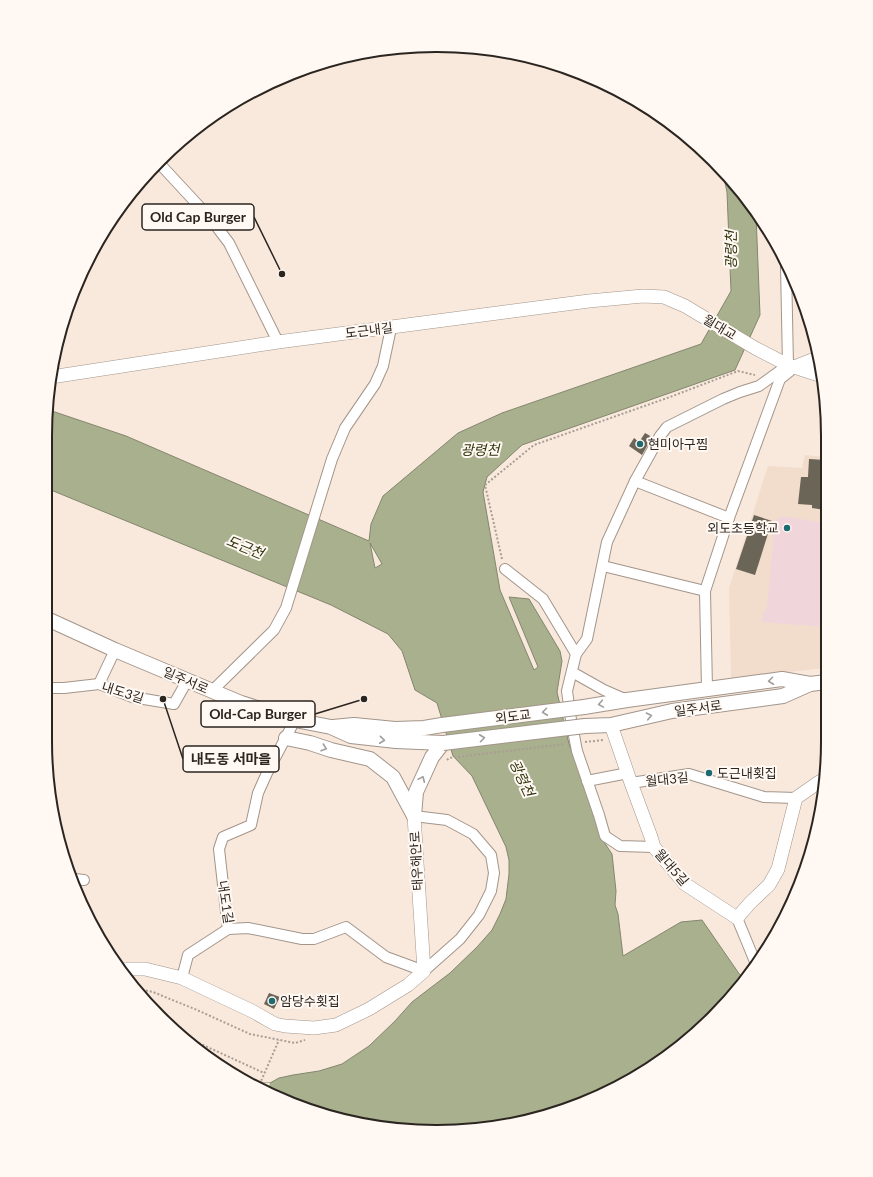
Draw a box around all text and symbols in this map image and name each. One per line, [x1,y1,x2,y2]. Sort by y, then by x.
callout: Old Cap Burger [142,204,254,230]
text: Old Cap Burger [150,208,247,225]
water label: 광령천 [722,230,739,269]
street label: 월대교 [700,311,740,343]
street label: 도근내길 [344,319,394,341]
place label: 현미아구찜 [648,436,708,452]
marker: 현미아구찜 [635,439,645,449]
water label: 광령천 [461,441,500,458]
place label: 외도초등학교 [707,520,779,536]
marker: 외도초등학교 [782,523,792,533]
water label: 도근천 [224,531,267,562]
street label: 일주서로 [161,663,211,697]
one-way arrow [768,676,775,685]
street label: 내도3길 [100,678,146,706]
street label: 일주서로 [673,697,723,719]
one-way arrow [598,699,604,708]
callout: Old-Cap Burger [201,701,315,727]
text: Old-Cap Burger [209,705,308,722]
street label: 외도교 [494,706,532,726]
one-way arrow [542,707,548,716]
one-way arrow [646,713,653,721]
one-way arrow [479,734,485,743]
one-way arrow [379,735,385,744]
one-way arrow [320,743,327,752]
callout: 내도동 서마을 [183,746,279,772]
text: 내도동 서마을 [191,750,271,767]
water label: 광령천 [507,757,539,800]
place label: 도근내횟집 [717,765,777,781]
marker: 도근내횟집 [704,768,714,778]
street label: 월대3길 [645,769,689,789]
one-way arrow [417,775,425,783]
street label: 태우해안로 [406,831,426,891]
street label: 월대5길 [652,845,692,889]
street label: 내도1길 [215,879,237,925]
place label: 암당수횟집 [280,993,340,1009]
marker: 암당수횟집 [267,996,277,1006]

